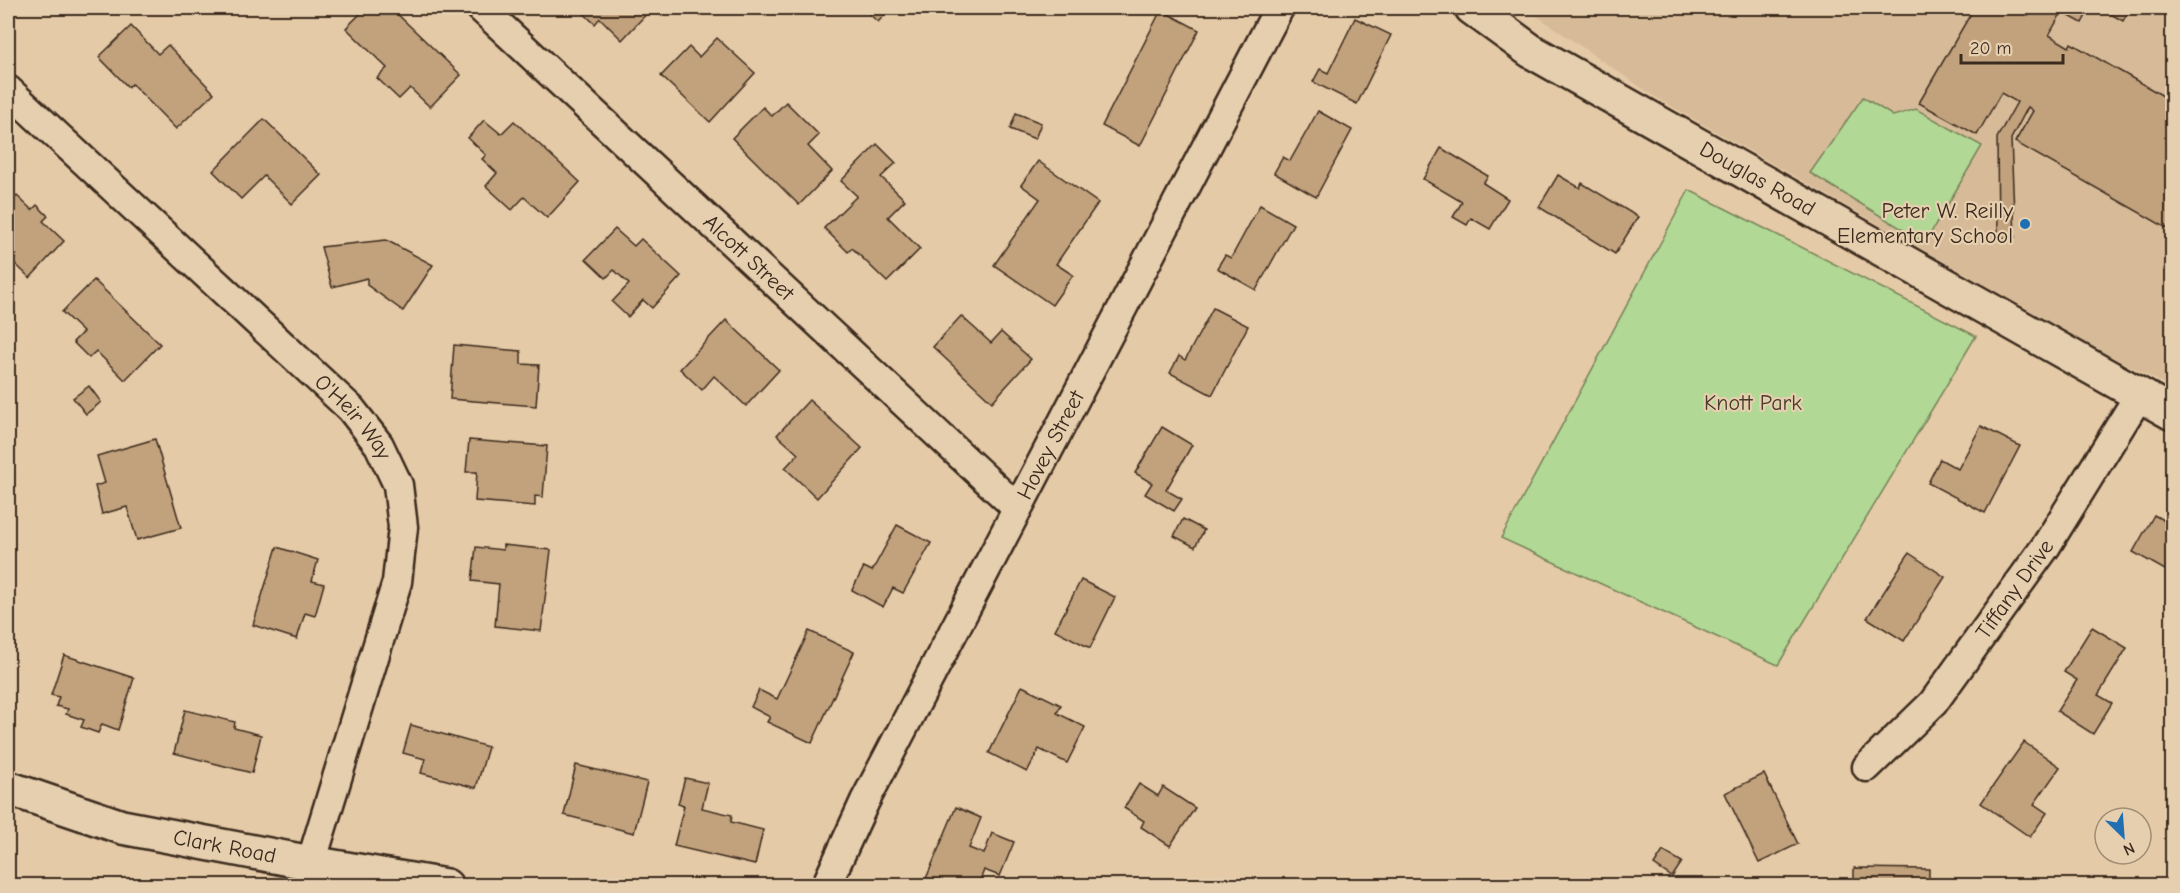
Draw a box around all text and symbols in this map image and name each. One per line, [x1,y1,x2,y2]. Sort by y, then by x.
scale bar [1961,27,2063,65]
text: 20 m [1970,38,2011,59]
street label: Douglas Road [1695,136,1820,222]
place label: Peter W. Reilly Elementary School [1837,198,2013,249]
street label: Alcott Street [698,209,800,307]
marker: Peter W. Reilly Elementary School [2018,217,2032,231]
street label: O'Heir Way [309,369,397,464]
street label: Hovey Street [1012,386,1090,504]
park label: Knott Park [1704,390,1802,416]
street label: Tiffany Drive [1970,534,2059,644]
north arrow [2093,806,2153,866]
street label: Clark Road [171,824,278,869]
text: N [2120,838,2137,859]

